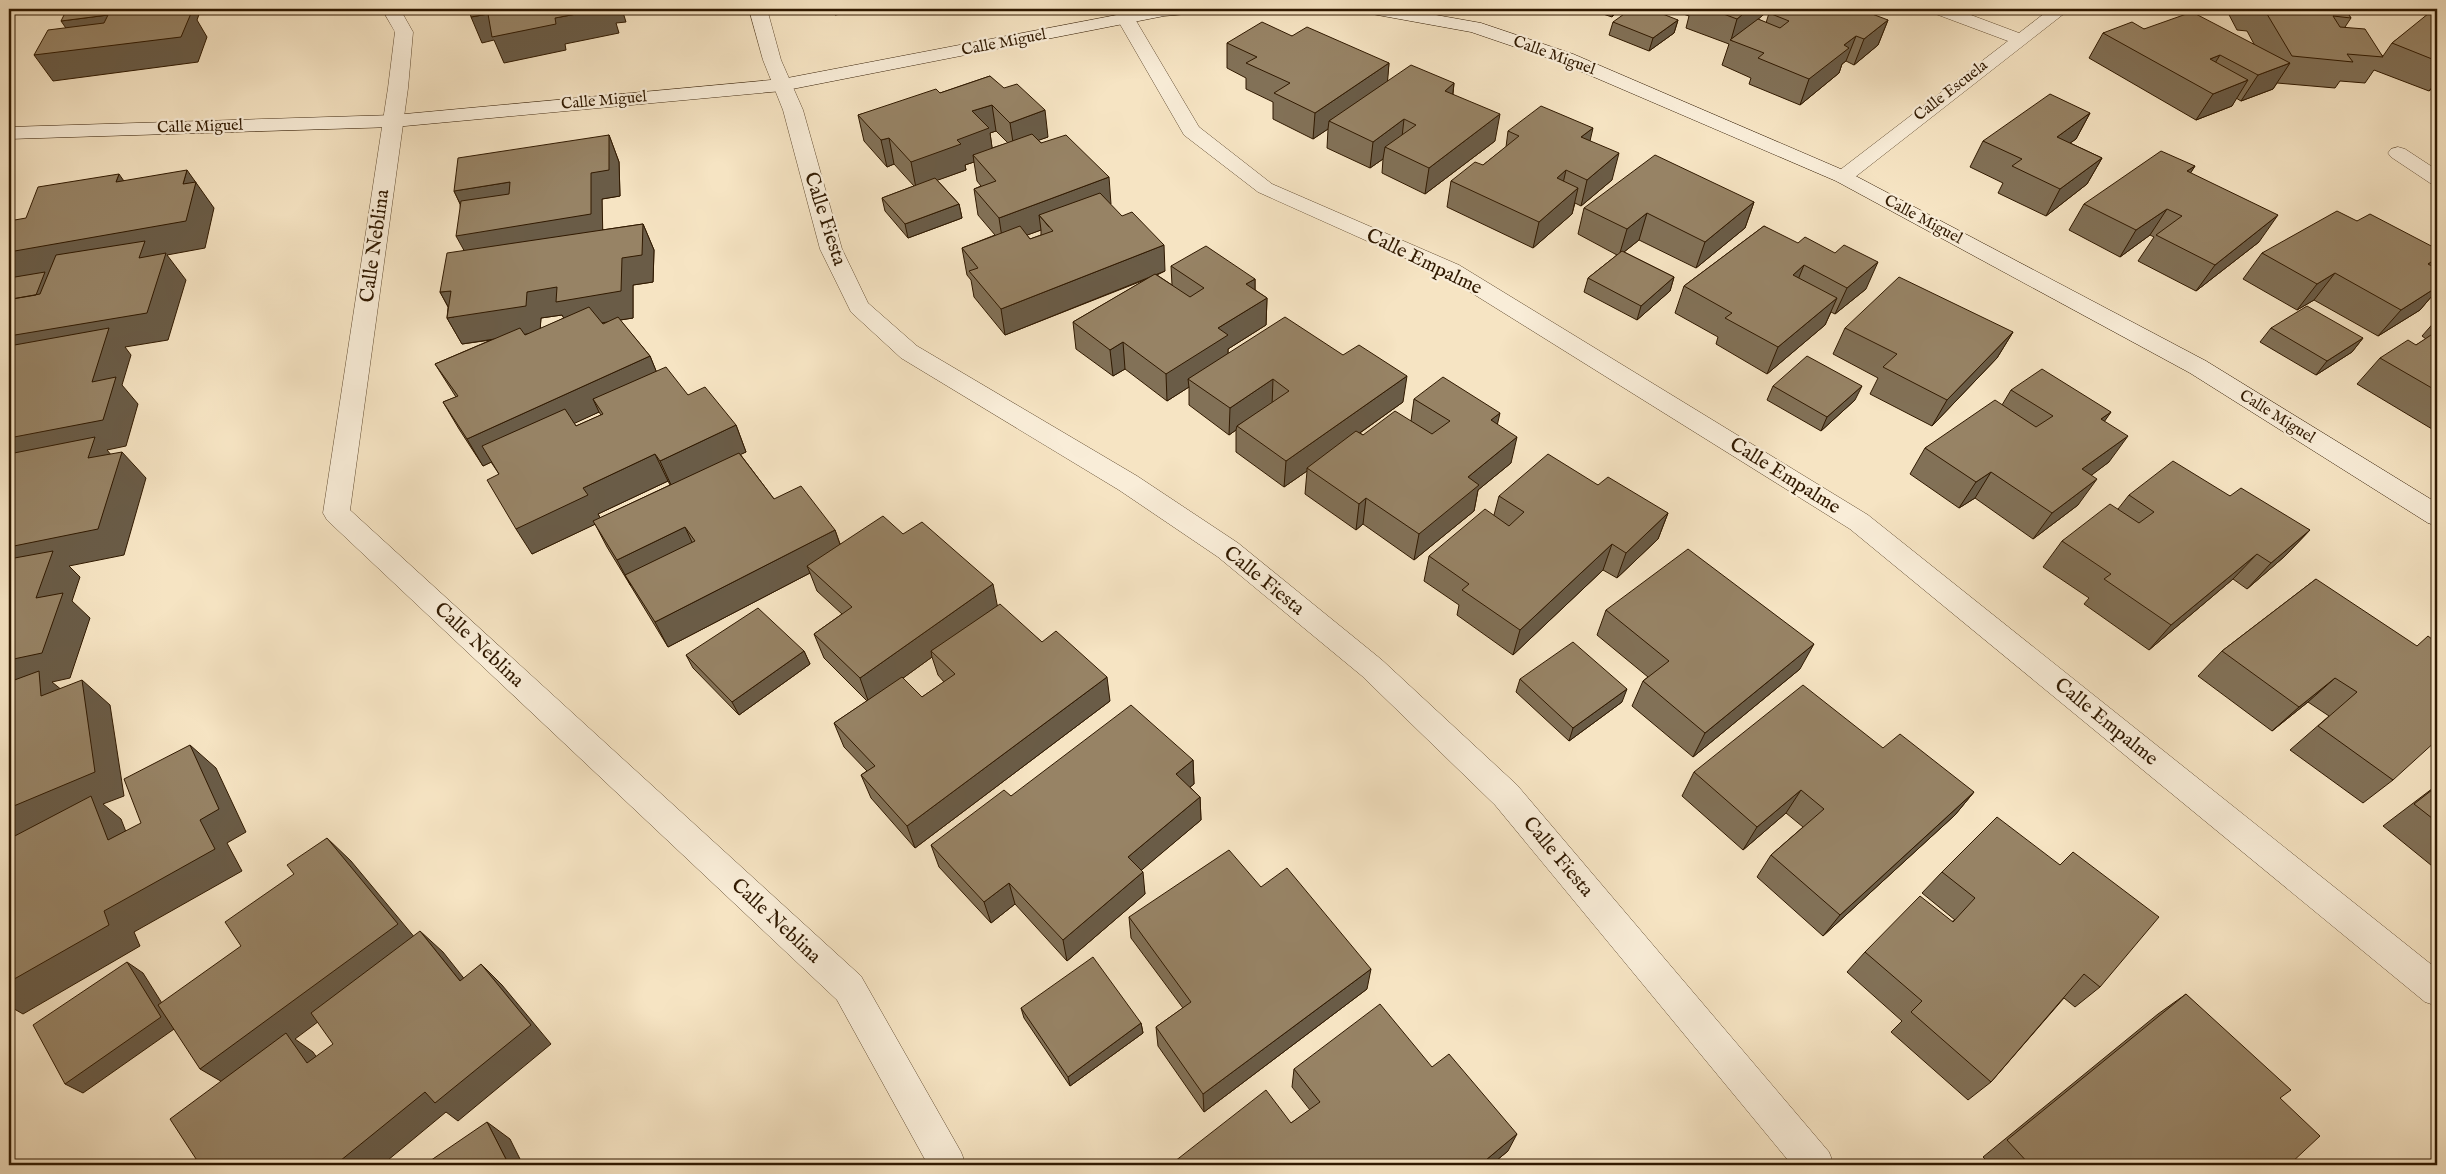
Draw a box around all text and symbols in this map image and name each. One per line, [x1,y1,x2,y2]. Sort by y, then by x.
street label: Calle Miguel [960,25,1049,61]
street label: Calle Miguel [1510,32,1598,80]
street label: Calle Escuela [1910,56,1992,126]
street label: Calle Miguel [560,87,648,115]
street label: Calle Miguel [157,115,244,138]
street label: Calle Fiesta [798,169,852,269]
street label: Calle Neblina [355,187,395,304]
street label: Calle Miguel [1880,191,1966,249]
street label: Calle Empalme [1362,223,1486,301]
street label: Calle Miguel [2235,386,2319,449]
street label: Calle Empalme [1725,432,1845,520]
street label: Calle Fiesta [1218,541,1310,621]
street label: Calle Neblina [429,597,529,693]
street label: Calle Empalme [2049,673,2163,771]
street label: Calle Fiesta [1517,812,1599,902]
street label: Calle Neblina [726,873,826,969]

